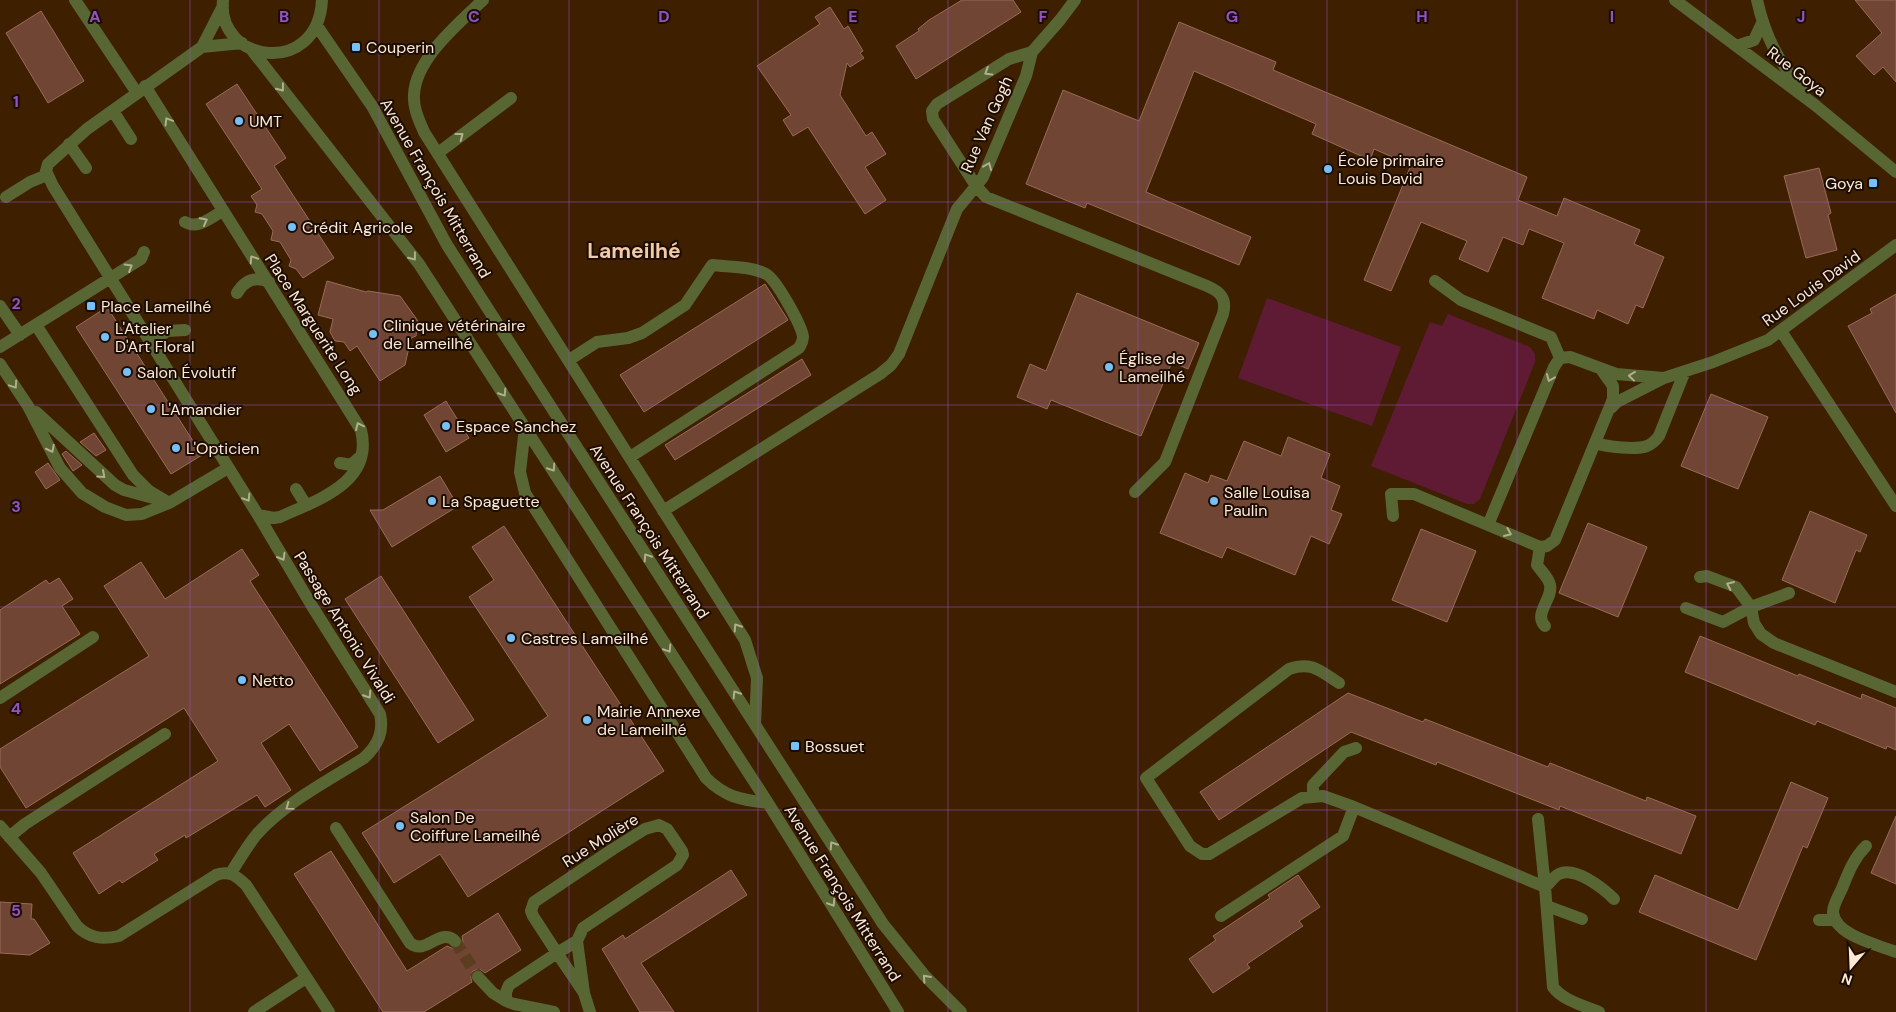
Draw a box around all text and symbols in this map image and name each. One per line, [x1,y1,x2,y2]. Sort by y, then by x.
text: A [89,6,101,27]
text: B [279,6,289,27]
text: C [468,6,480,27]
text: D [658,6,670,27]
text: E [848,6,858,27]
text: F [1039,6,1048,27]
text: G [1226,6,1238,27]
text: H [1416,6,1428,27]
text: I [1610,6,1614,27]
text: J [1797,6,1805,27]
place label: Couperin [366,37,434,58]
marker: Couperin [350,41,362,53]
street label: Rue Goya [1763,42,1831,101]
one-way arrow [985,65,994,75]
street label: Rue Van Gogh [956,73,1017,176]
one-way arrow [275,82,284,91]
text: 1 [13,91,19,112]
street label: Avenue François Mitterrand [375,95,496,282]
place label: UMT [249,111,282,132]
marker: UMT [233,115,245,127]
one-way arrow [164,117,174,126]
one-way arrow [454,134,463,142]
place label: École primaire Louis David [1338,150,1444,189]
one-way arrow [982,162,992,171]
marker: École primaire Louis David [1322,163,1334,175]
place label: Goya [1825,173,1863,194]
marker: Goya [1867,177,1879,189]
one-way arrow [199,217,208,227]
place label: Crédit Agricole [302,217,413,238]
marker: Crédit Agricole [286,221,298,233]
district label: Lameilhé [587,237,681,265]
street label: Rue Louis David [1758,246,1865,331]
street label: Place Marguerite Long [260,250,367,399]
one-way arrow [408,251,416,260]
one-way arrow [250,255,260,264]
one-way arrow [123,263,132,273]
text: 2 [11,293,21,314]
place label: Place Lameilhé [101,296,211,317]
marker: Place Lameilhé [85,300,97,312]
place label: Clinique vétérinaire de Lameilhé [383,315,526,354]
place label: L'Atelier D'Art Floral [115,318,194,357]
marker: Clinique vétérinaire de Lameilhé [367,328,379,340]
marker: L'Atelier D'Art Floral [99,331,111,343]
place label: Église de Lameilhé [1119,348,1185,387]
marker: Église de Lameilhé [1103,361,1115,373]
place label: Salon Évolutif [137,362,236,383]
marker: Salon Évolutif [121,366,133,378]
one-way arrow [1628,371,1636,382]
one-way arrow [1545,373,1556,382]
one-way arrow [8,379,17,388]
one-way arrow [497,387,506,396]
place label: L'Amandier [161,399,242,420]
marker: L'Amandier [145,403,157,415]
place label: Espace Sanchez [456,416,576,437]
marker: Espace Sanchez [440,420,452,432]
one-way arrow [355,422,365,431]
place label: L'Opticien [186,438,259,459]
street label: Avenue François Mitterrand [585,440,714,623]
marker: L'Opticien [170,442,182,454]
one-way arrow [45,444,55,453]
one-way arrow [545,463,555,472]
one-way arrow [97,469,106,478]
place label: Salle Louisa Paulin [1224,482,1310,521]
place label: La Spaguette [442,491,540,512]
one-way arrow [241,492,250,501]
marker: La Spaguette [426,495,438,507]
marker: Salle Louisa Paulin [1208,495,1220,507]
text: 3 [11,496,21,517]
one-way arrow [1503,527,1512,538]
street label: Passage Antonio Vivaldi [289,547,400,707]
one-way arrow [276,551,286,560]
one-way arrow [644,554,654,563]
one-way arrow [1726,580,1735,591]
one-way arrow [734,623,743,633]
place label: Castres Lameilhé [521,628,648,649]
marker: Castres Lameilhé [505,632,517,644]
one-way arrow [662,644,672,653]
place label: Netto [252,670,294,691]
marker: Netto [236,674,248,686]
one-way arrow [362,689,372,698]
one-way arrow [732,690,742,699]
text: 4 [11,698,21,719]
place label: Mairie Annexe de Lameilhé [597,701,701,740]
marker: Mairie Annexe de Lameilhé [581,714,593,726]
place label: Bossuet [805,736,864,757]
marker: Bossuet [789,740,801,752]
one-way arrow [285,801,295,810]
street label: Avenue François Mitterrand [780,801,906,985]
place label: Salon De Coiffure Lameilhé [410,807,540,846]
street label: Rue Molière [558,809,642,872]
marker: Salon De Coiffure Lameilhé [394,820,406,832]
one-way arrow [830,841,840,850]
one-way arrow [825,898,835,907]
text: 5 [11,900,21,921]
north arrow [1826,942,1876,992]
text: N [1839,969,1855,989]
one-way arrow [923,974,932,983]

